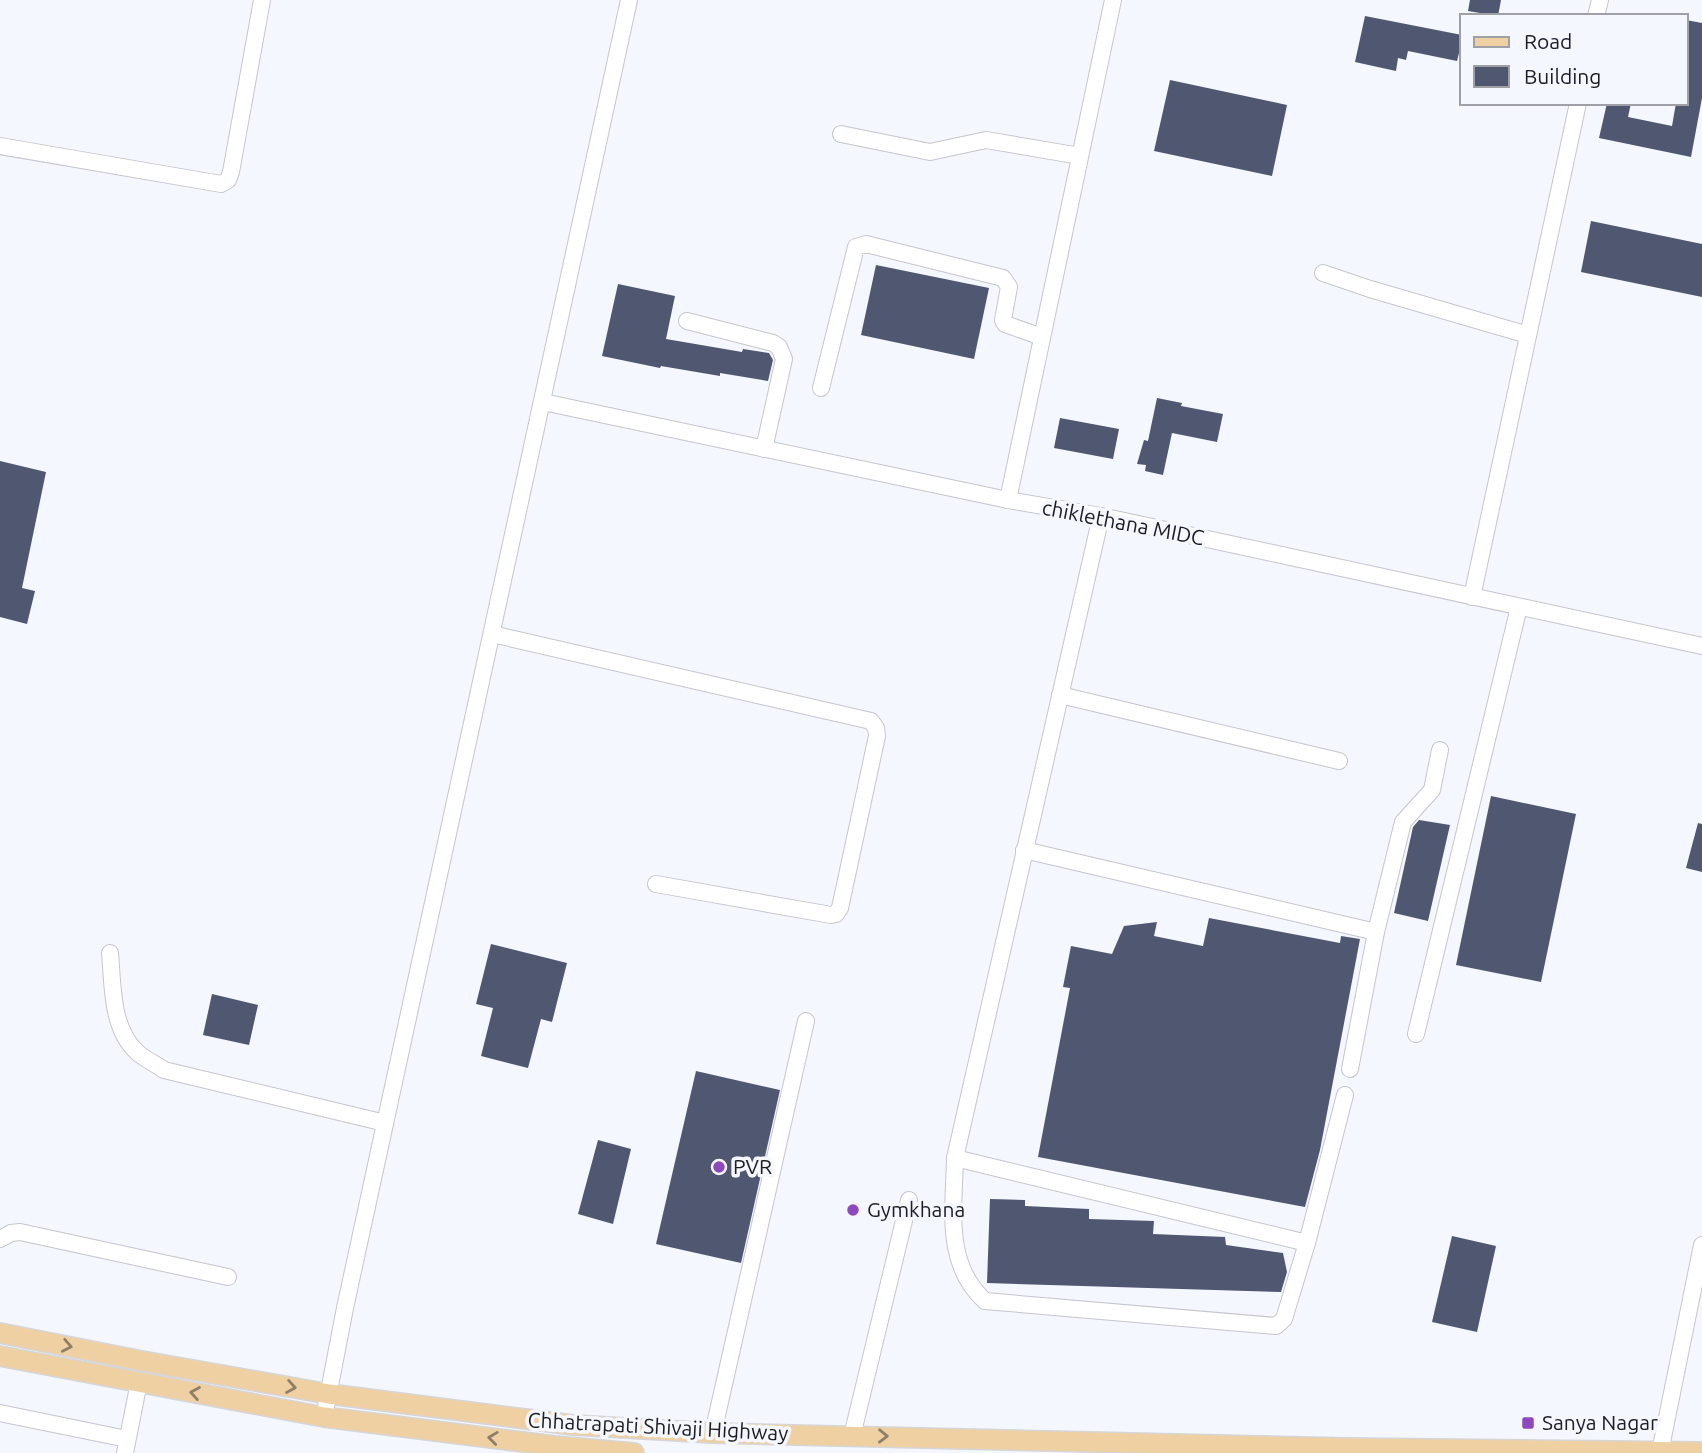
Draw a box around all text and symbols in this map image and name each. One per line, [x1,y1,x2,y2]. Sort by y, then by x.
legend [1460,14,1688,105]
text: Road [1524,29,1572,53]
text: Building [1524,64,1601,88]
street label: chiklethana MIDC [1040,495,1206,550]
place label: PVR [733,1154,772,1178]
marker: PVR [711,1159,727,1175]
place label: Gymkhana [867,1197,965,1221]
marker: Gymkhana [845,1202,861,1218]
one-way arrow [61,1338,73,1353]
one-way arrow [285,1379,297,1394]
one-way arrow [189,1386,201,1401]
street label: Chhatrapati Shivaji Highway [527,1407,789,1445]
place label: Sanya Nagar [1542,1410,1658,1434]
marker: Sanya Nagar [1520,1415,1536,1431]
one-way arrow [878,1429,889,1444]
one-way arrow [487,1430,498,1445]

